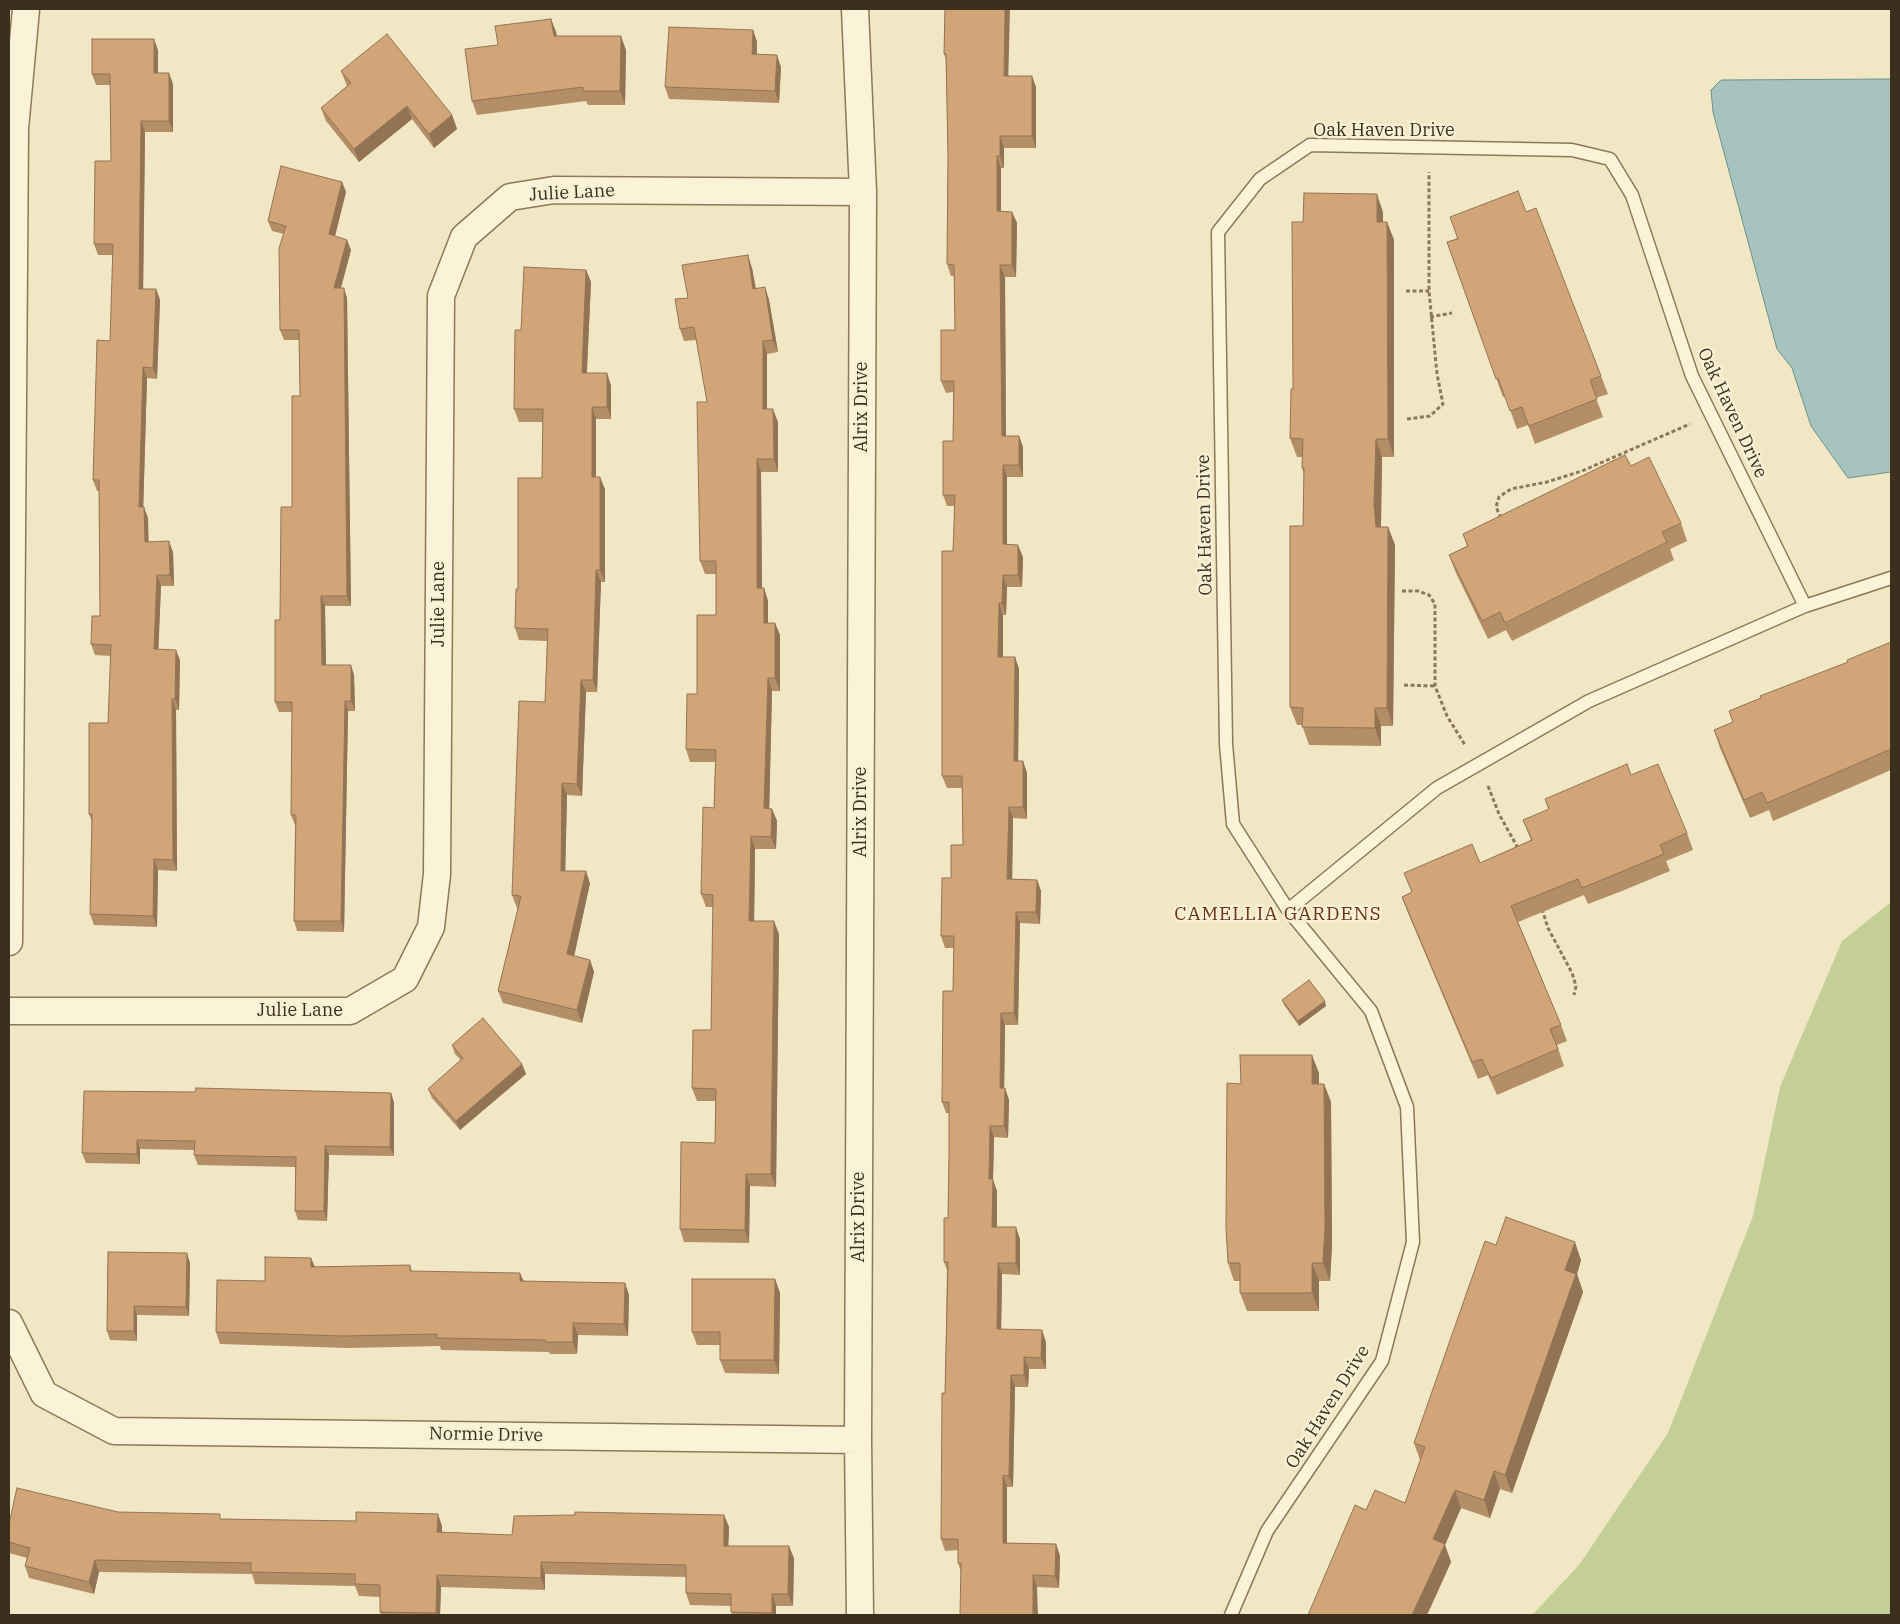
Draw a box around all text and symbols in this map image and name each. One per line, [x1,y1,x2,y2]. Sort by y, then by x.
street label: Oak Haven Drive [1313,120,1455,142]
street label: Julie Lane [529,180,615,206]
street label: Oak Haven Drive [1692,344,1772,482]
street label: Alrix Drive [851,362,873,452]
street label: Oak Haven Drive [1193,454,1217,596]
street label: Julie Lane [428,561,450,647]
street label: Alrix Drive [850,767,872,857]
district label: CAMELLIA GARDENS [1172,904,1384,926]
street label: Julie Lane [257,1000,343,1022]
street label: Alrix Drive [848,1172,870,1262]
street label: Oak Haven Drive [1281,1341,1375,1473]
street label: Normie Drive [429,1423,543,1447]

